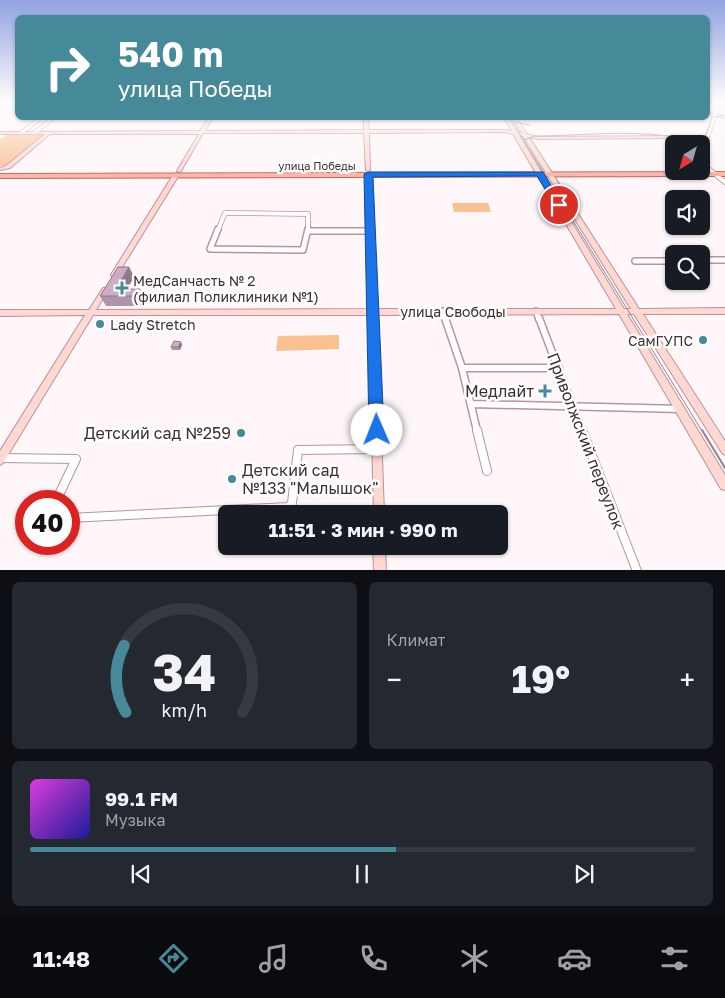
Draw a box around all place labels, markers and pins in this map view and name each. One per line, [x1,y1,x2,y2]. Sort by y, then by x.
pin [538,184,580,226]
place label: МедСанчасть № 2 (филиал Поликлиники №1) [133,272,319,305]
marker: МедСанчасть № 2 (филиал Поликлиники №1) [115,281,129,295]
place label: Lady Stretch [110,316,196,333]
marker: Lady Stretch [94,318,106,330]
place label: СамГУПС [628,332,693,349]
marker: СамГУПС [697,334,709,346]
place label: Медлайт [465,381,534,401]
marker: Медлайт [538,384,552,398]
place label: Детский сад №259 [84,423,231,443]
marker: Детский сад №259 [235,427,247,439]
place label: Детский сад №133 "Малышок" [242,460,378,498]
marker: Детский сад №133 "Малышок" [226,473,238,485]

